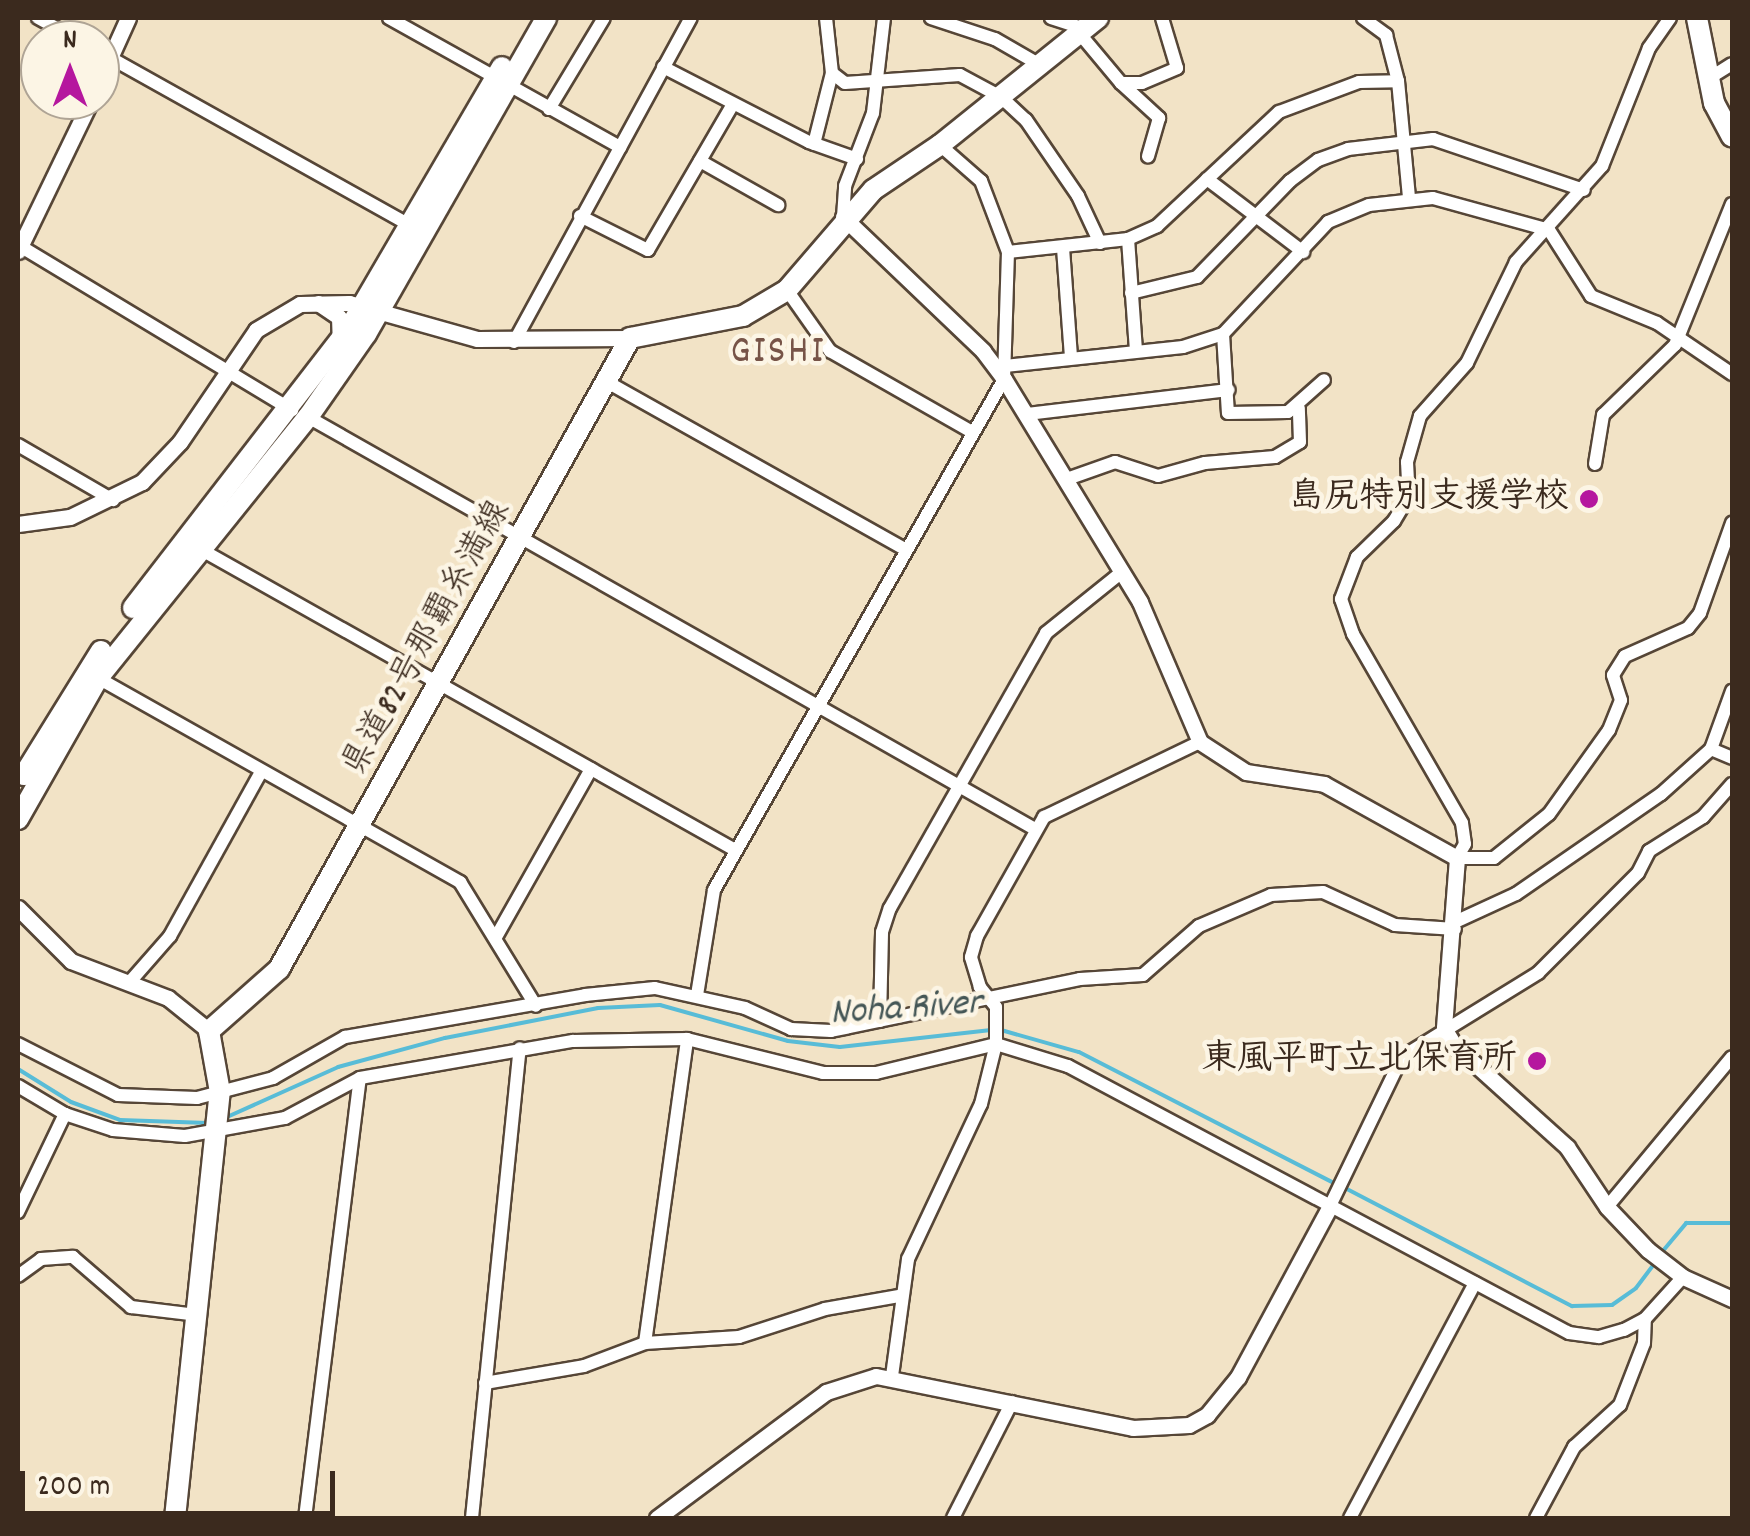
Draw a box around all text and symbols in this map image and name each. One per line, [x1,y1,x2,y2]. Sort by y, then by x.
north arrow [20,20,120,120]
text: N [63,22,77,62]
district label: GISHI [730,330,826,378]
place label: 島尻特別支援学校 [1289,478,1569,520]
marker: 島尻特別支援学校 [1578,488,1600,510]
street label: 県道82号那覇糸満線 [335,494,521,784]
water label: Noha River [829,982,983,1038]
place label: 東風平町立北保育所 [1202,1040,1517,1082]
marker: 東風平町立北保育所 [1526,1050,1548,1072]
scale bar [25,1451,340,1513]
text: 200 m [37,1467,110,1510]

